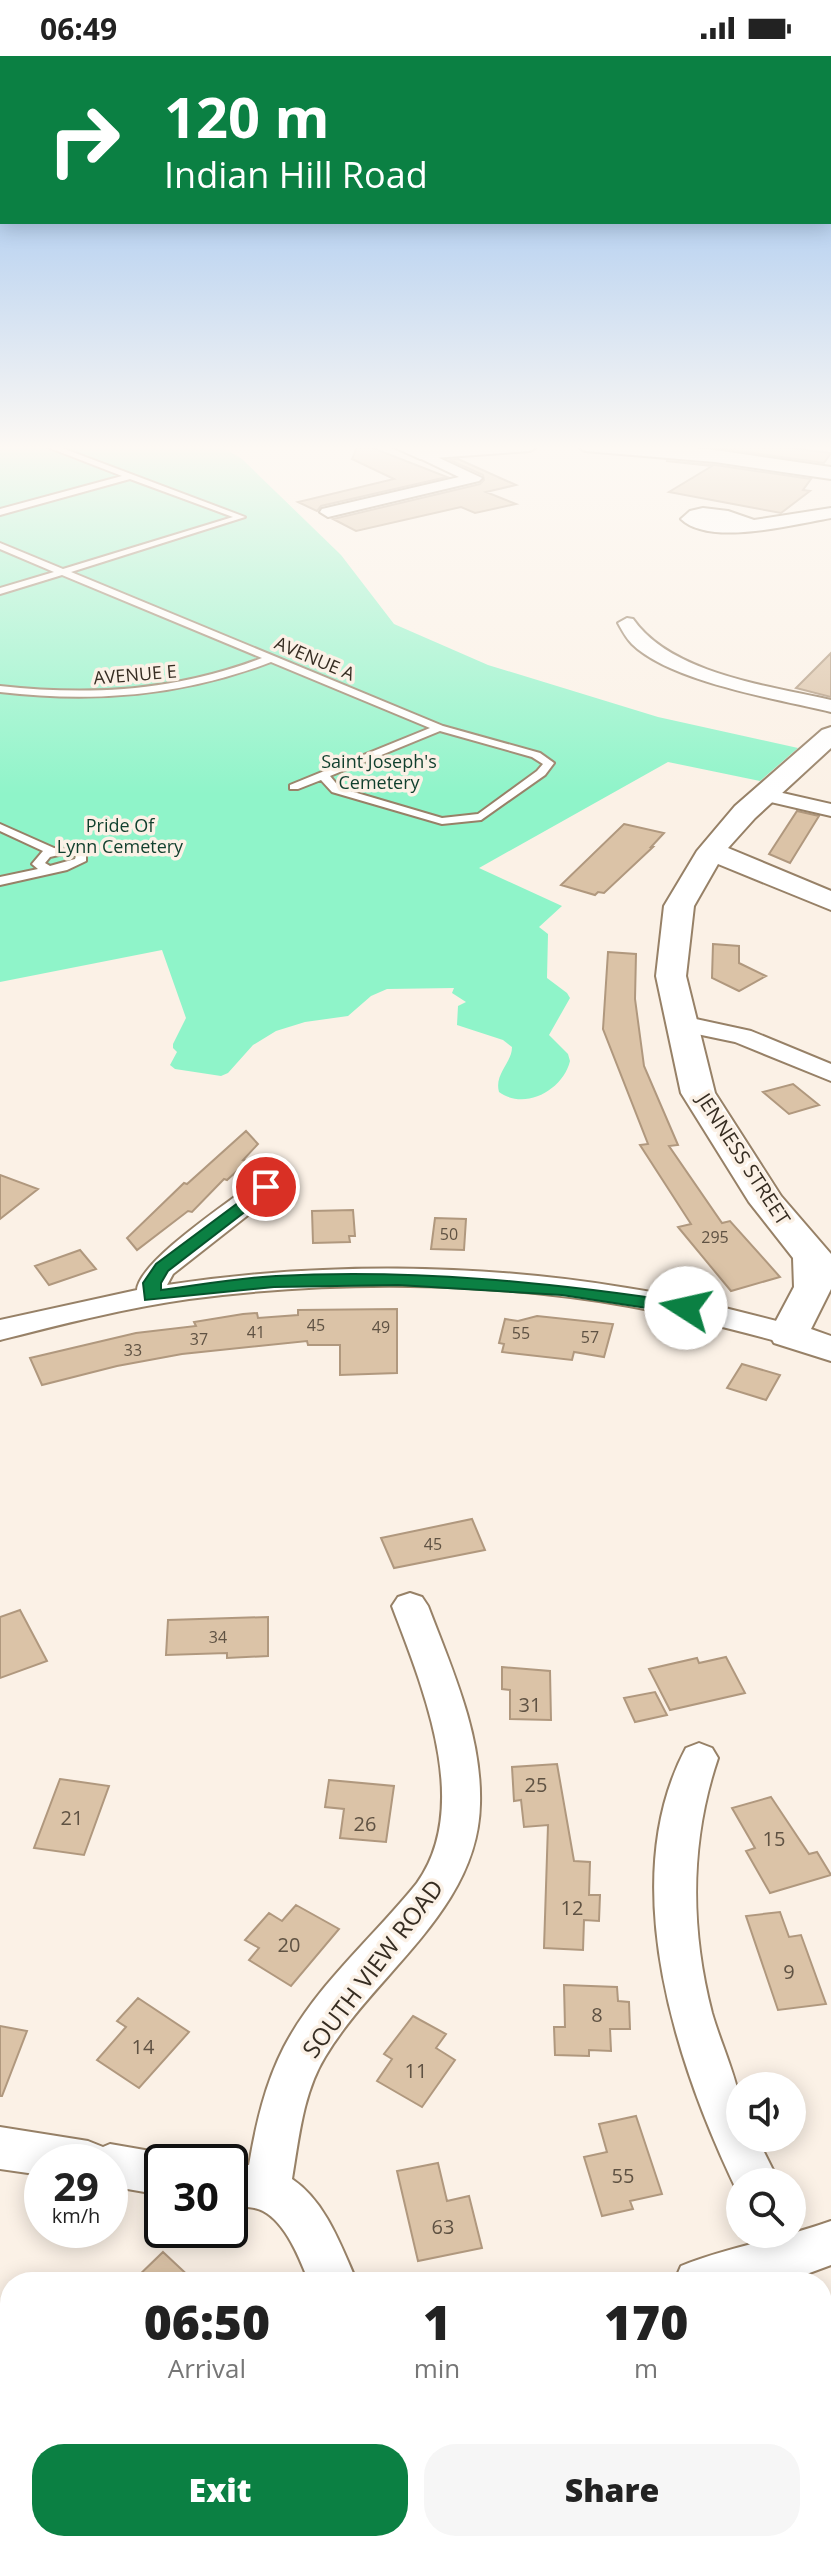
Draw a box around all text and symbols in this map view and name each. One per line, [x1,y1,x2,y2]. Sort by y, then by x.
text: 06:49 [40,8,117,49]
text: 120 m [164,78,330,154]
icon: right [32,88,136,192]
text: Indian Hill Road [164,150,428,199]
street label: AVENUE A [271,630,359,686]
street label: AVENUE E [92,658,178,690]
park label: Saint Joseph's Cemetery [321,749,437,794]
park label: Pride Of Lynn Cemetery [57,813,184,858]
street label: JENNESS STREET [690,1086,797,1230]
pin [232,1153,300,1221]
icon: arrive [244,1165,288,1209]
house number: 50 [440,1223,458,1245]
house number: 295 [701,1226,729,1248]
position arrow [644,1266,728,1350]
house number: 45 [307,1314,325,1336]
house number: 49 [372,1316,390,1338]
house number: 41 [247,1321,265,1343]
house number: 55 [512,1322,530,1344]
house number: 57 [581,1326,599,1348]
house number: 37 [190,1328,208,1350]
house number: 33 [124,1339,142,1361]
house number: 45 [424,1533,442,1555]
house number: 34 [209,1626,227,1648]
house number: 31 [519,1691,541,1718]
house number: 25 [525,1771,547,1798]
house number: 21 [61,1804,83,1831]
house number: 26 [354,1810,376,1837]
house number: 15 [763,1825,785,1852]
street label: SOUTH VIEW ROAD [294,1872,450,2064]
house number: 12 [561,1894,583,1921]
house number: 20 [278,1931,300,1958]
house number: 9 [783,1958,795,1985]
house number: 8 [591,2001,603,2028]
house number: 14 [132,2033,155,2060]
house number: 11 [405,2057,427,2084]
map controls [726,2072,806,2248]
button: sound [726,2072,806,2152]
speed limit sign: 30 [144,2144,248,2248]
text: 29 [53,2158,99,2213]
house number: 55 [612,2162,634,2189]
button: search [726,2168,806,2248]
text: km/h [52,2202,100,2229]
house number: 63 [432,2213,454,2240]
text: 06:50 [144,2289,270,2354]
text: 1 [423,2289,451,2354]
text: 170 [604,2289,688,2354]
text: Arrival [168,2350,246,2386]
text: min [414,2350,460,2386]
text: m [634,2350,658,2386]
button: Exit [32,2444,408,2536]
button: Share [424,2444,800,2536]

